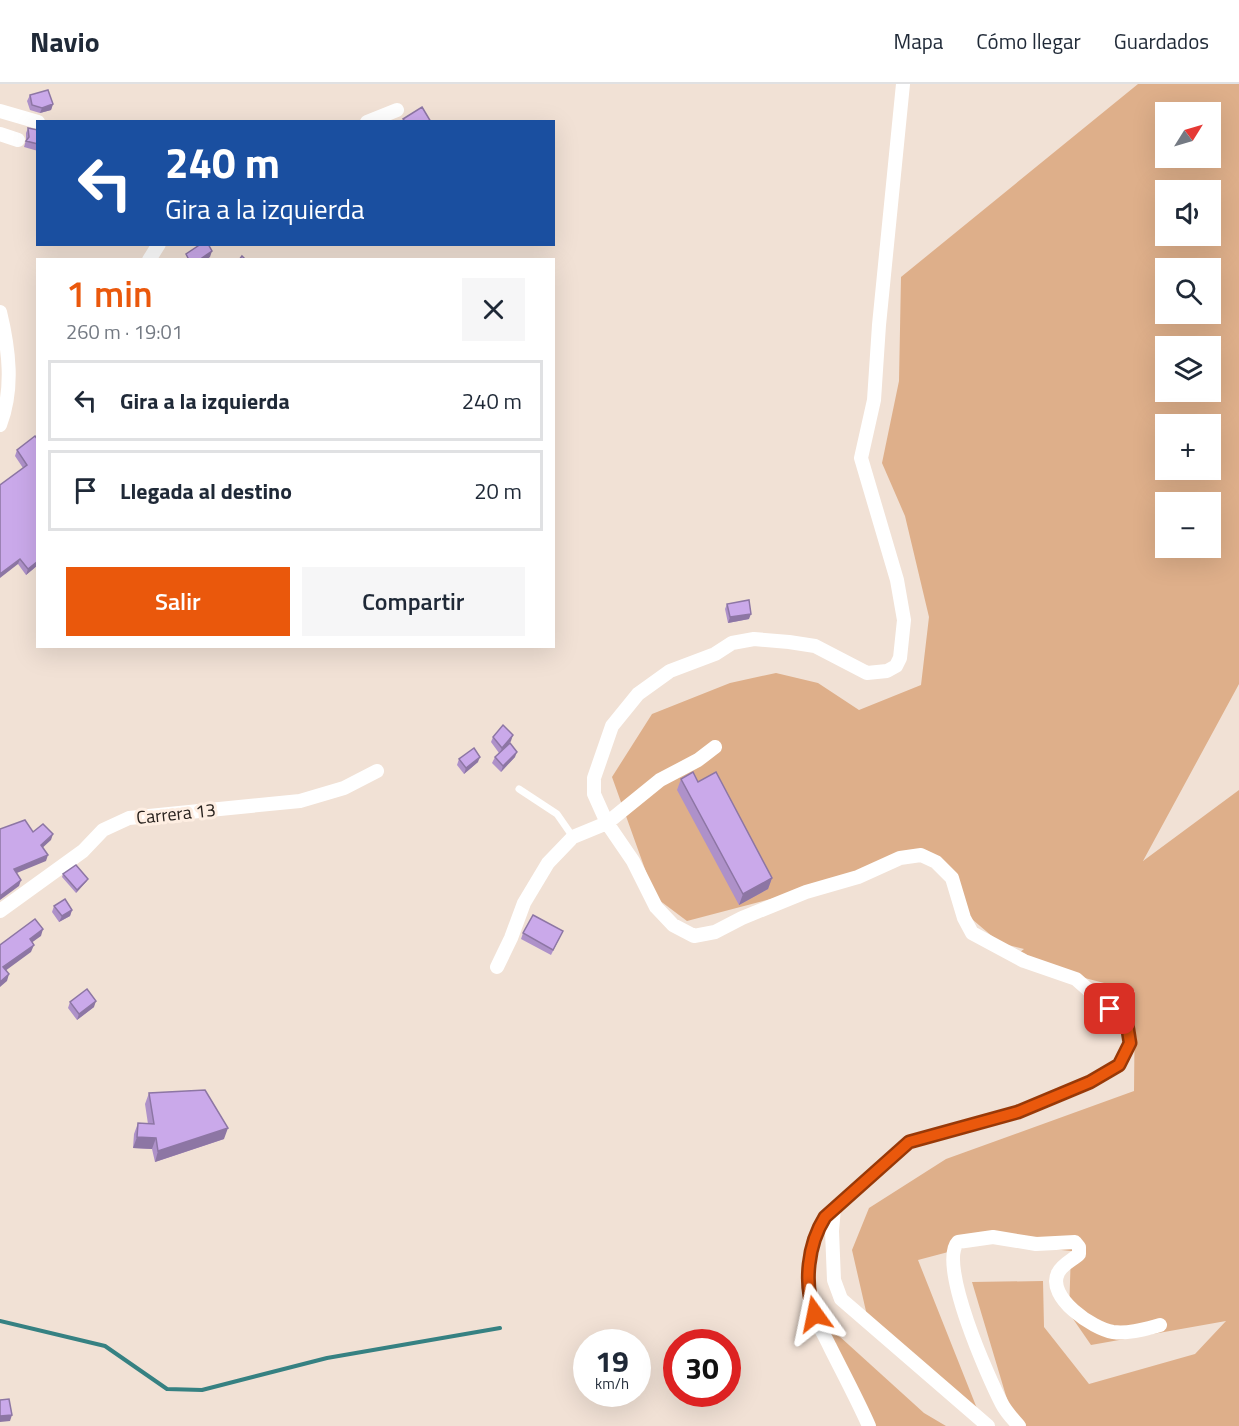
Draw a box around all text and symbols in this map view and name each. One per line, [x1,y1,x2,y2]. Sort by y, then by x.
text: Navio [30,20,100,63]
text: Mapa [894,25,943,57]
text: Cómo llegar [976,25,1081,57]
text: Guardados [1114,25,1209,57]
north arrow [1155,102,1221,168]
map controls [1155,102,1221,558]
text: 240 m [165,130,280,194]
icon: left [66,144,144,222]
button: sound [1155,180,1221,246]
text: Gira a la izquierda [165,188,365,229]
button: search [1155,258,1221,324]
text: 1 min [66,266,153,321]
button: close [462,278,525,341]
text: 260 m · 19:01 [66,316,183,347]
button: layers [1155,336,1221,402]
icon: left [69,384,102,417]
text: Gira a la izquierda [120,384,290,418]
text: 240 m [462,384,522,418]
button: + [1155,414,1221,480]
icon: arrive [69,474,102,507]
text: Llegada al destino [120,474,292,508]
text: 20 m [474,474,522,508]
button: − [1155,492,1221,558]
button: Salir [66,567,290,636]
button: Compartir [302,567,525,636]
street label: Carrera 13 [135,796,217,831]
pin [1084,983,1135,1034]
icon: arrive [1093,992,1126,1025]
position arrow [783,1282,847,1346]
speed limit sign: 30 [663,1329,741,1407]
text: 19 [595,1338,629,1384]
text: km/h [595,1372,629,1395]

